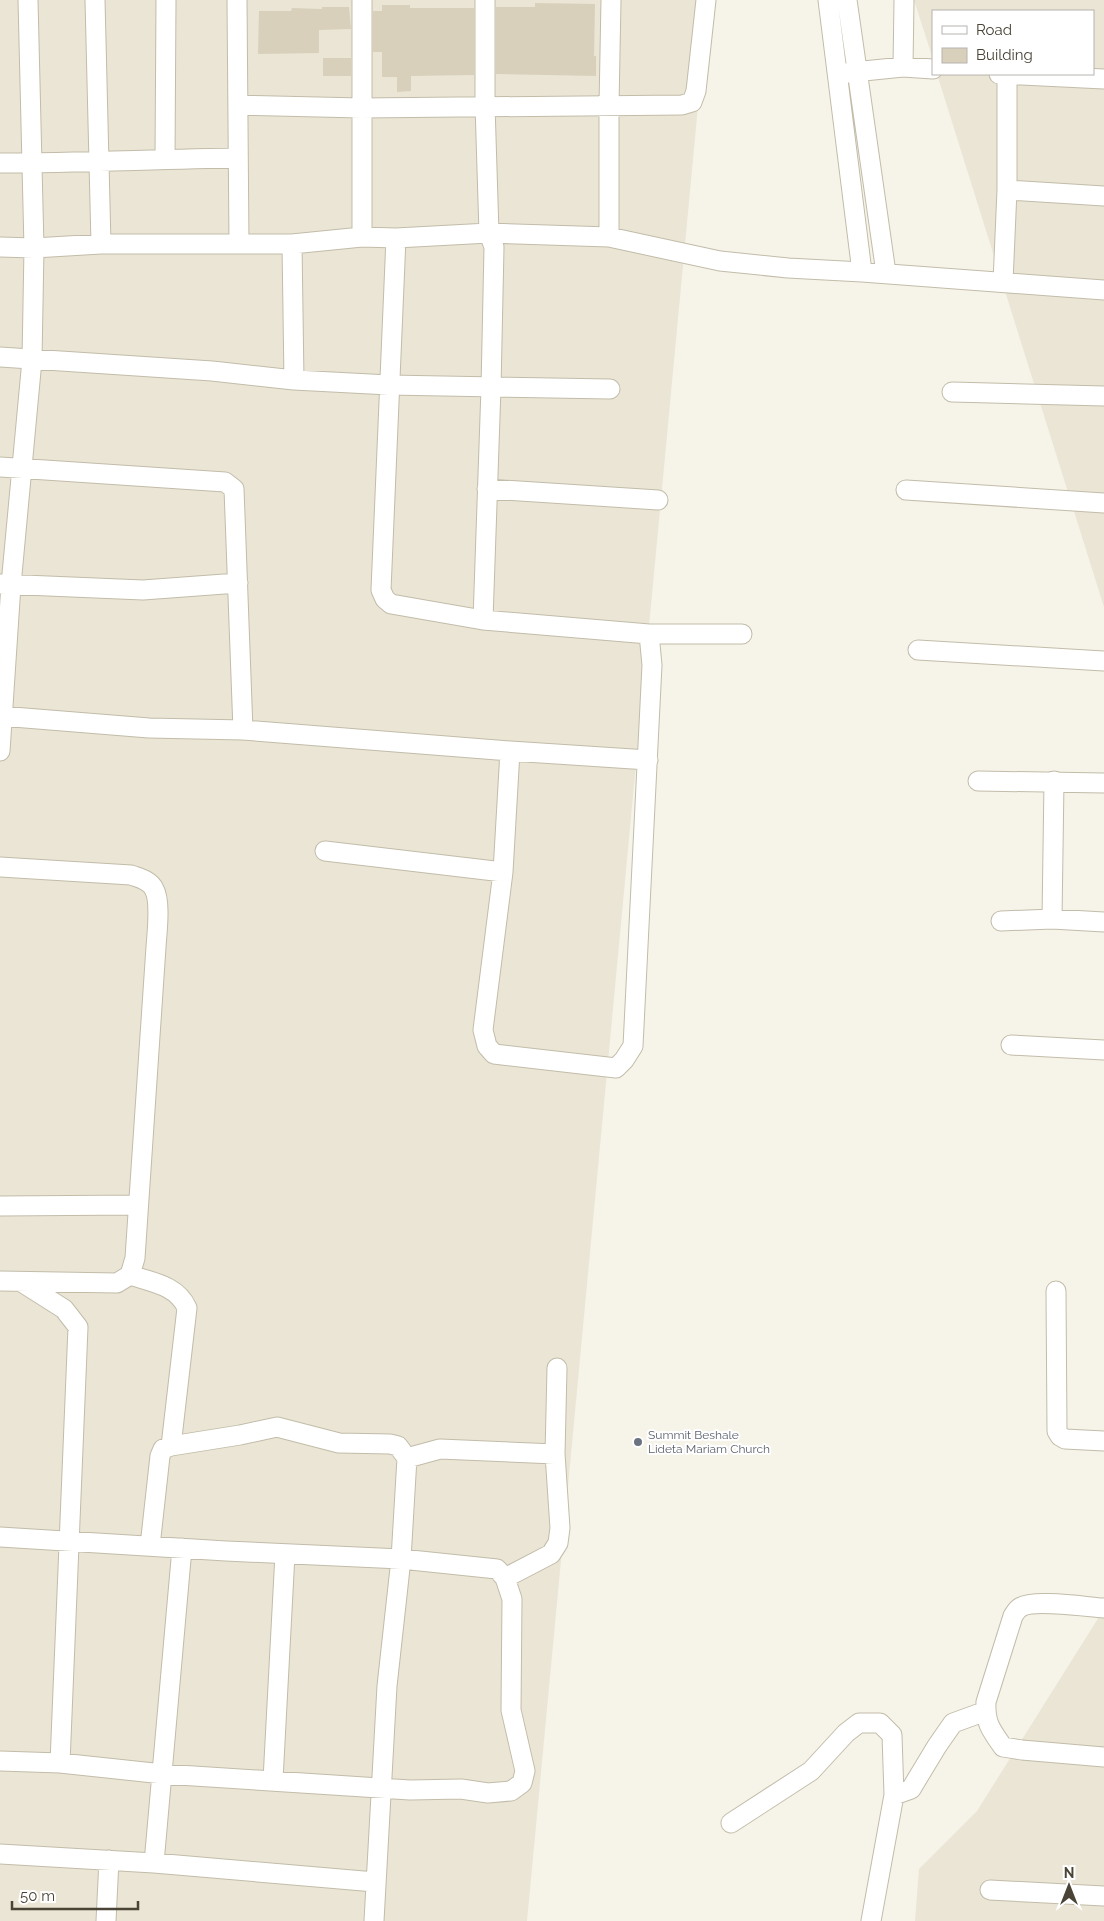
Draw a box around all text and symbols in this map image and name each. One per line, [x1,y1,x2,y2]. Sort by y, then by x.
legend [932,10,1094,75]
text: Road [976,21,1012,39]
text: Building [976,46,1033,64]
place label: Summit Beshale Lideta Mariam Church [648,1428,770,1456]
marker: Summit Beshale Lideta Mariam Church [632,1436,644,1448]
north arrow [1044,1861,1094,1911]
text: N [1064,1865,1074,1881]
scale bar [12,1878,139,1910]
text: 50 m [20,1887,55,1905]

